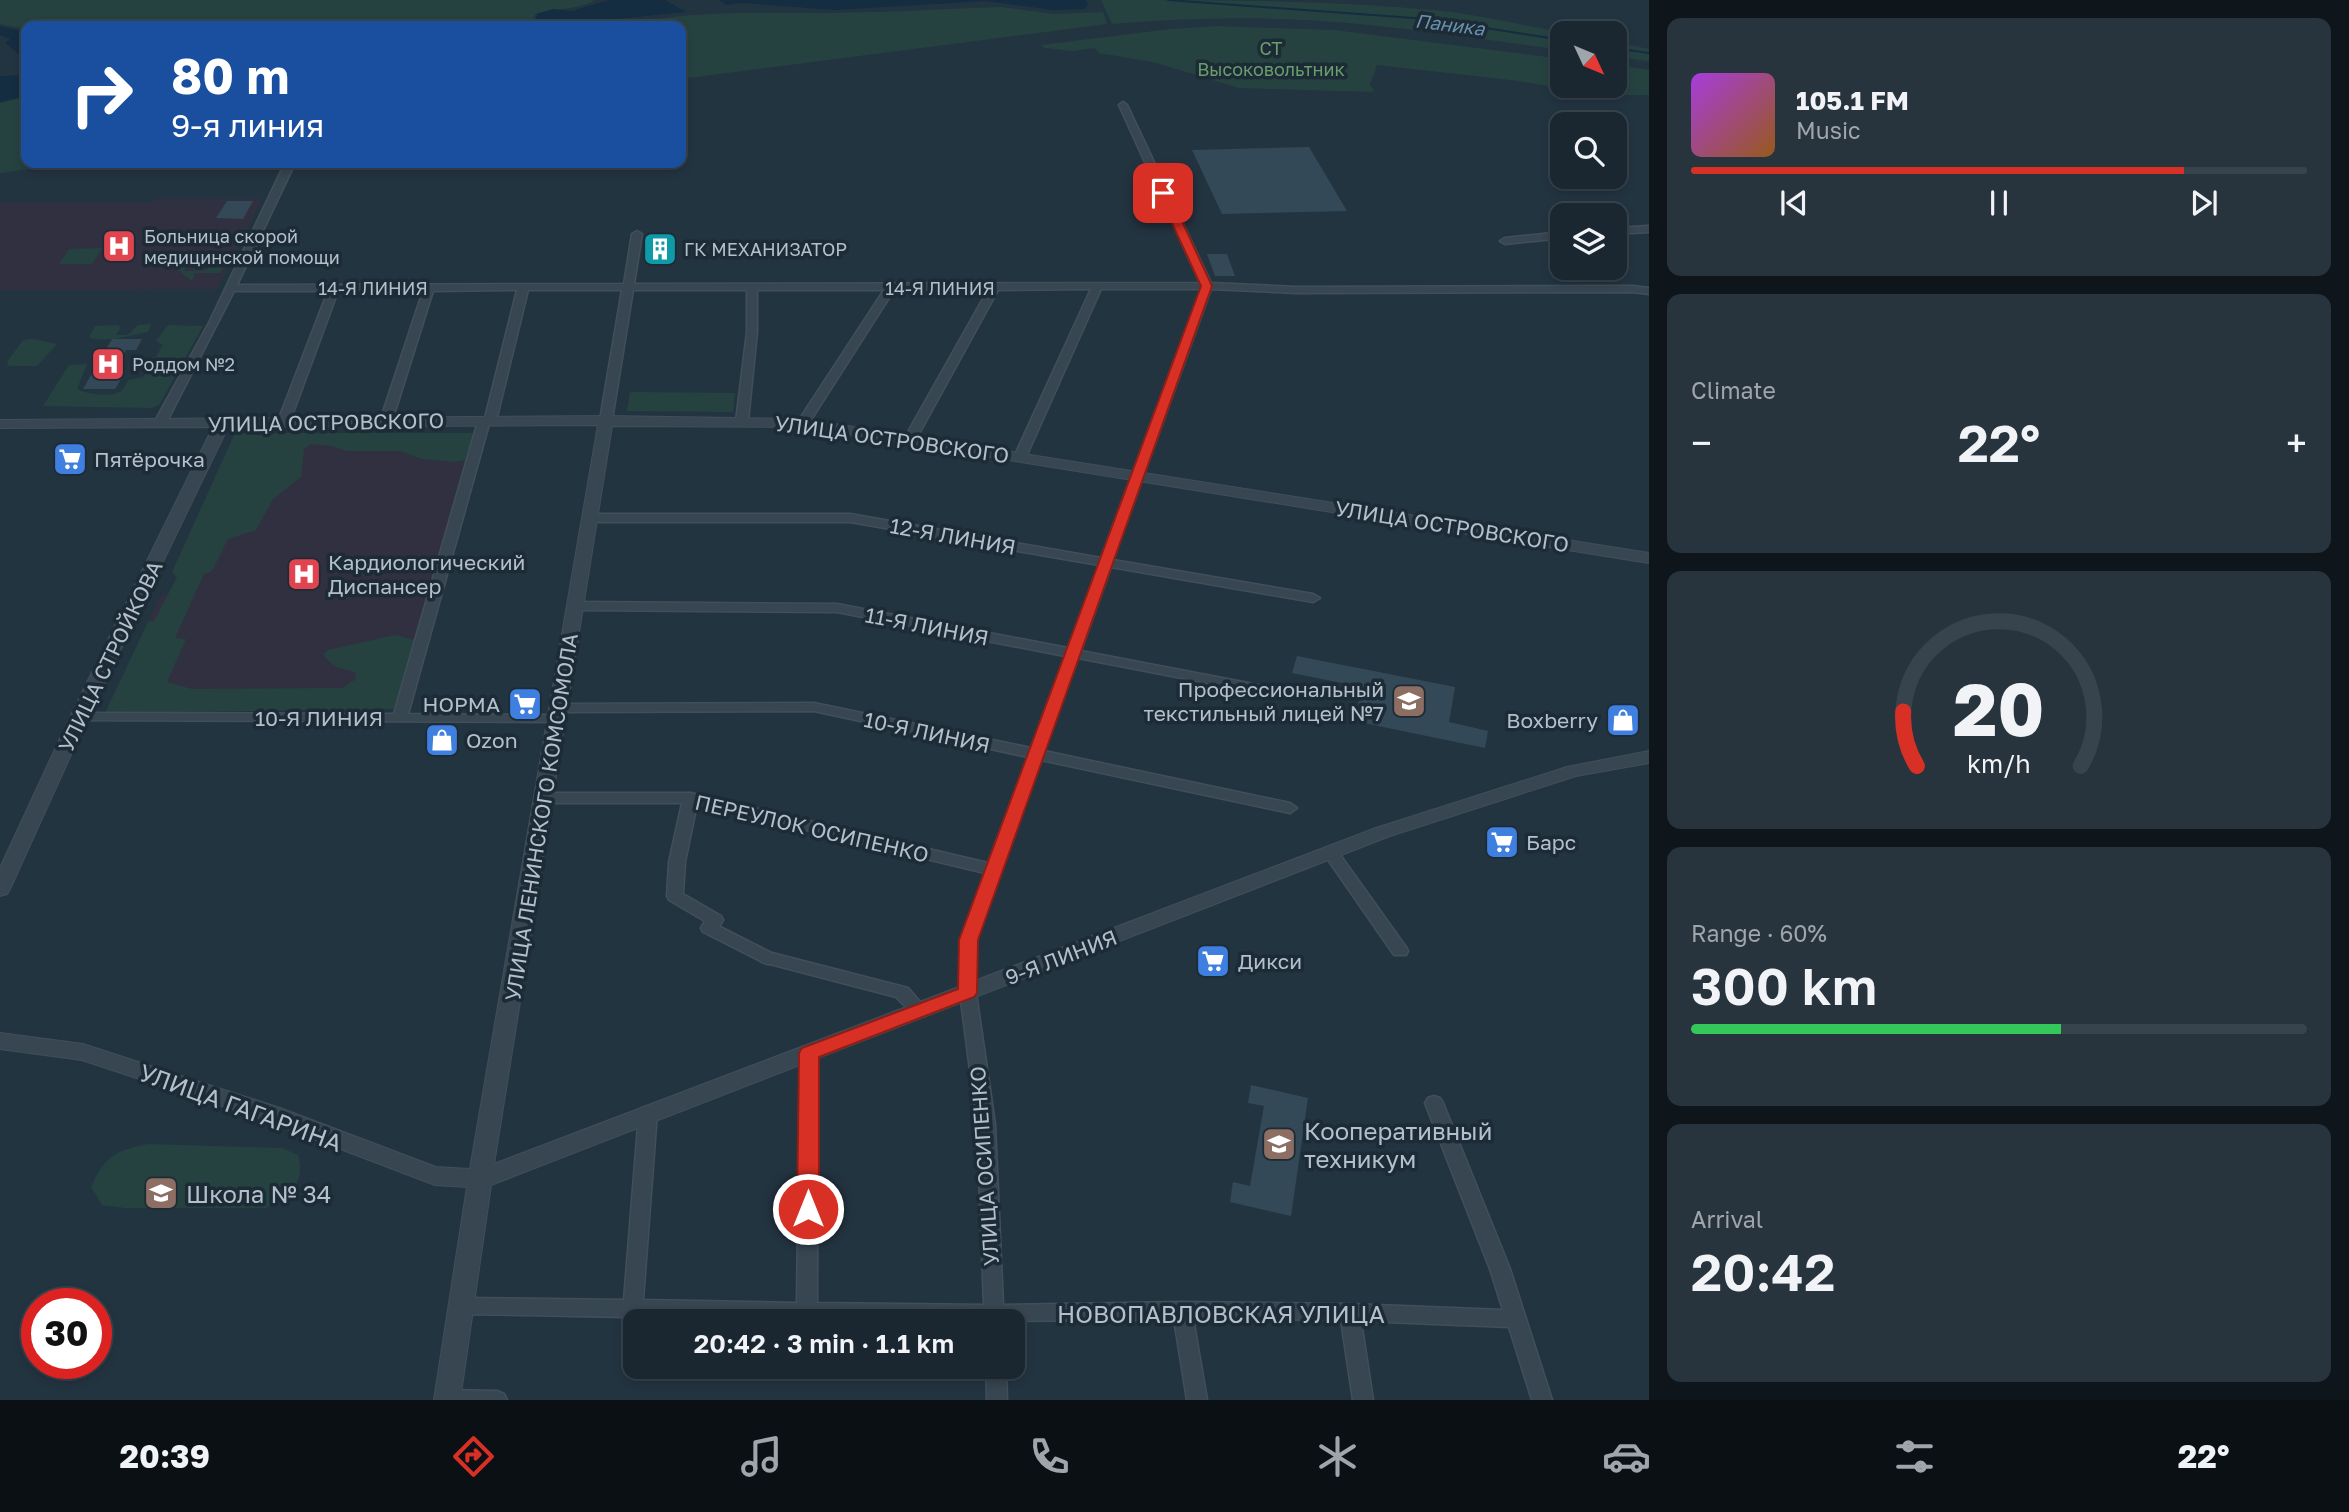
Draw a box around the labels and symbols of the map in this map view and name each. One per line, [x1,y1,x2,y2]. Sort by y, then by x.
water label: Паника [1414,8,1487,40]
north arrow [1550,21,1628,98]
park label: СТ Высоковольтник [1197,37,1345,80]
pin [1133,163,1193,223]
place label: Больница скорой медицинской помощи [144,225,340,268]
hospital icon: Больница скорой медицинской помощи [100,227,138,265]
building icon: ГК МЕХАНИЗАТОР [641,230,679,268]
place label: ГК МЕХАНИЗАТОР [684,238,847,260]
street label: 14-Я ЛИНИЯ [318,277,428,299]
street label: 14-Я ЛИНИЯ [885,277,995,299]
hospital icon: Роддом №2 [89,345,127,383]
place label: Роддом №2 [132,353,235,375]
street label: УЛИЦА ОСТРОВСКОГО [208,407,444,437]
street label: УЛИЦА ОСТРОВСКОГО [773,410,1011,468]
supermarket icon: Пятёрочка [51,440,89,478]
place label: Пятёрочка [94,446,205,472]
street label: УЛИЦА ОСТРОВСКОГО [1333,495,1571,557]
street label: 12-Я ЛИНИЯ [888,512,1018,560]
place label: Кардиологический Диспансер [328,549,525,599]
hospital icon: Кардиологический Диспансер [285,555,323,593]
street label: УЛИЦА СТРОЙКОВА [52,556,168,756]
street label: 11-Я ЛИНИЯ [863,601,991,651]
street label: УЛИЦА ЛЕНИНСКОГО КОМСОМОЛА [499,631,583,1003]
place label: Профессиональный текстильный лицей №7 [1144,676,1384,726]
school or university icon: Профессиональный текстильный лицей №7 [1390,682,1428,720]
supermarket icon: НОРМА [506,685,544,723]
place label: НОРМА [423,691,500,717]
shop icon: Boxberry [1604,701,1642,739]
street label: 10-Я ЛИНИЯ [255,705,383,731]
street label: 10-Я ЛИНИЯ [862,706,992,758]
place label: Boxberry [1506,707,1598,733]
shop icon: Ozon [423,721,461,759]
place label: Ozon [466,727,518,753]
street label: ПЕРЕУЛОК ОСИПЕНКО [693,788,931,868]
supermarket icon: Барс [1483,823,1521,861]
place label: Барс [1526,829,1576,855]
street label: 9-Я ЛИНИЯ [1001,924,1121,990]
supermarket icon: Дикси [1194,942,1232,980]
place label: Дикси [1238,948,1302,974]
street label: УЛИЦА ГАГАРИНА [136,1057,346,1157]
street label: УЛИЦА ОСИПЕНКО [964,1065,1004,1267]
place label: Кооперативный техникум [1304,1116,1492,1173]
school or university icon: Кооперативный техникум [1260,1125,1298,1163]
position arrow [771,1172,845,1246]
school or university icon: Школа № 34 [142,1174,180,1212]
place label: Школа № 34 [186,1179,331,1208]
speed limit sign: 30 [21,1288,112,1379]
street label: НОВОПАВЛОВСКАЯ УЛИЦА [1057,1299,1385,1328]

